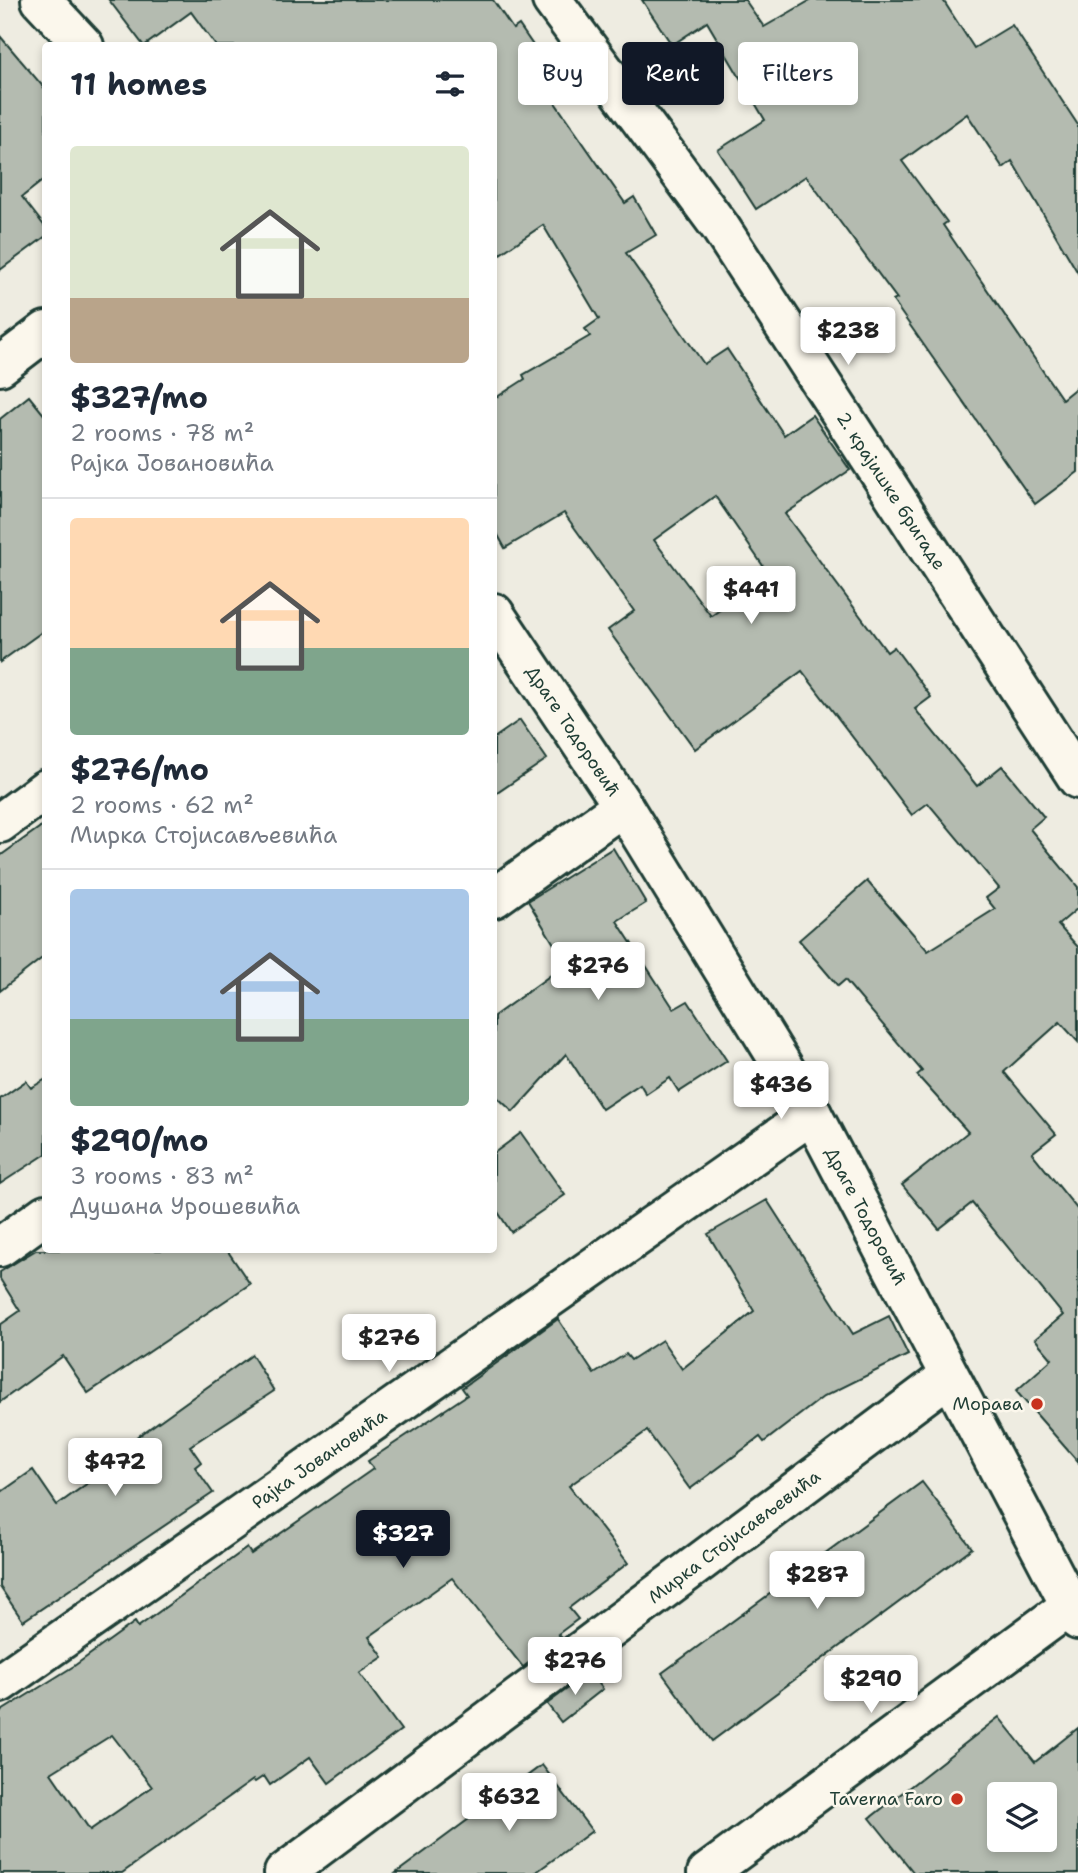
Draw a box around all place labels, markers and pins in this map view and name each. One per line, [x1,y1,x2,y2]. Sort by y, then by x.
pin: $238 [807,308,889,367]
pin: $441 [710,566,792,626]
pin: $276 [557,942,639,1002]
pin: $436 [740,1062,822,1121]
pin: $276 [348,1314,430,1374]
place label: Морава [953,1392,1023,1416]
marker: Морава [1029,1396,1045,1412]
pin: $472 [74,1438,156,1498]
pin: $327 [362,1510,444,1570]
pin: $287 [776,1552,858,1611]
pin: $276 [534,1638,616,1697]
pin: $290 [830,1656,912,1715]
pin: $632 [468,1773,550,1833]
place label: Taverna Faro [830,1787,943,1811]
marker: Taverna Faro [949,1791,965,1807]

